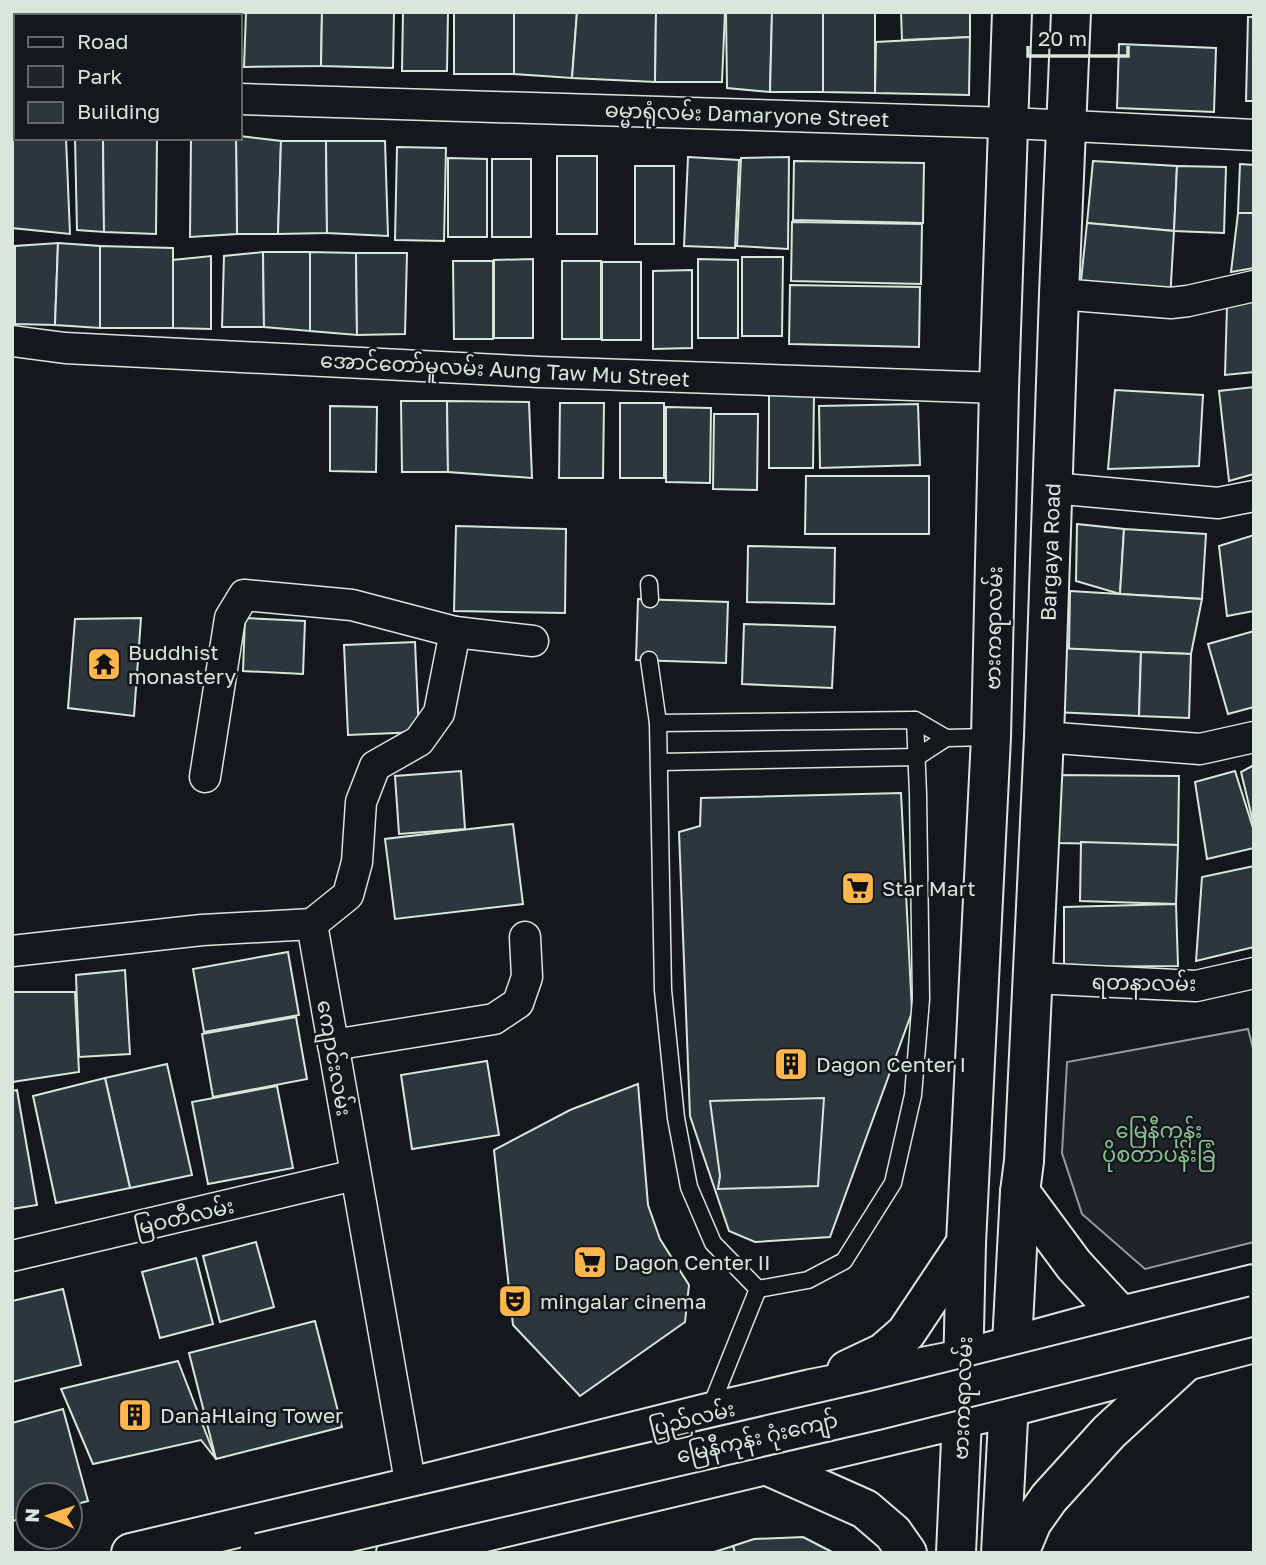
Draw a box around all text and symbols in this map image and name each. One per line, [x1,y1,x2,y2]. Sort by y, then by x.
legend [14,14,242,140]
scale bar [1028,14,1128,58]
text: 20 m [1038,25,1087,51]
text: Road [77,28,128,54]
text: Park [77,63,123,89]
street label: ဓမ္မာရုံလမ်း Damaryone Street [604,94,890,137]
text: Building [77,98,160,124]
street label: အောင်တော်မူလမ်း Aung Taw Mu Street [319,344,691,397]
street label: Bargaya Road [1035,483,1065,621]
street label: ဗားကရာလမ်း [977,566,1012,690]
place label: Buddhist monastery [128,639,236,689]
temple icon: Buddhist monastery [85,645,123,683]
supermarket icon: Star Mart [839,869,877,907]
place label: Star Mart [882,875,976,901]
street label: ရတနာလမ်း [1091,966,1197,1001]
street label: ကျောင်းလမ်း [306,998,360,1119]
building icon: Dagon Center I [772,1045,810,1083]
place label: Dagon Center I [816,1051,966,1077]
park label: မြေနီကုန်း ပိုစတာပန်းခြံ [1102,1115,1216,1172]
street label: မြဝတီလမ်း [131,1190,238,1245]
supermarket icon: Dagon Center II [571,1243,609,1281]
place label: Dagon Center II [614,1249,771,1275]
theatre icon: mingalar cinema [496,1282,534,1320]
place label: mingalar cinema [540,1288,707,1314]
street label: ဗားကရာလမ်း [945,1336,982,1460]
street label: ပြည်လမ်း [646,1393,739,1446]
building icon: DanaHlaing Tower [116,1396,154,1434]
place label: DanaHlaing Tower [160,1402,343,1428]
street label: မြေနီကုန်း ဂုံးကျော် [673,1404,842,1474]
north arrow [14,1481,84,1551]
text: N [20,1508,43,1523]

